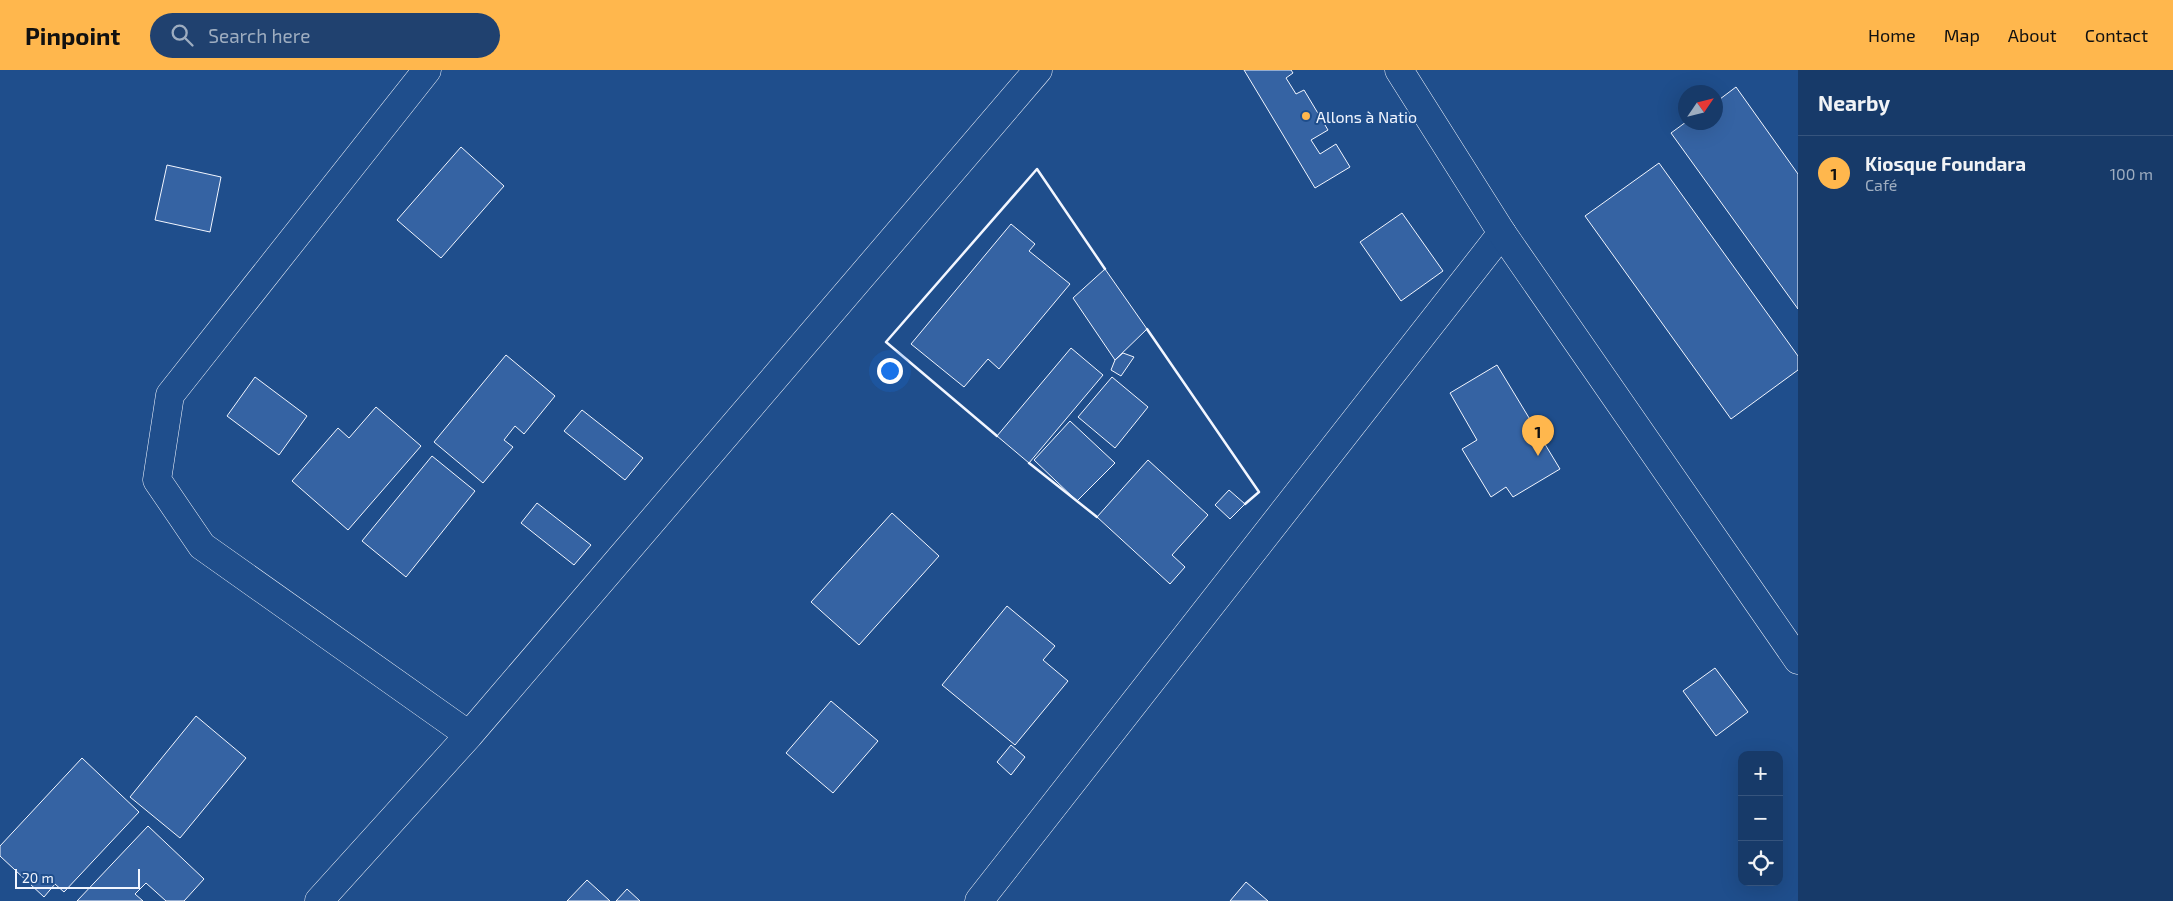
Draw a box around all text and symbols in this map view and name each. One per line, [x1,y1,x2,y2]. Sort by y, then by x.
search box [150,13,500,58]
text: Pinpoint [25,21,120,50]
icon: search [168,21,196,49]
text: Search here [208,24,310,47]
text: Home [1868,24,1916,46]
text: Map [1944,24,1980,46]
text: About [2008,24,2057,46]
text: Contact [2085,24,2148,46]
north arrow [1678,85,1723,130]
text: Nearby [1818,90,1890,115]
place label: Allons à Natio [1316,107,1417,126]
marker: Allons à Natio [1300,110,1312,122]
text: Kiosque Foundara [1865,152,2026,175]
text: 1 [1831,164,1837,183]
text: 100 m [2110,164,2153,183]
text: Café [1865,175,1897,194]
your location [877,358,903,384]
pin: 1 [1522,415,1554,456]
map controls [1738,751,1783,886]
button: + [1738,751,1783,796]
button: − [1738,796,1783,841]
button: locate [1738,841,1783,886]
scale bar [15,866,140,889]
text: 20 m [22,869,54,886]

